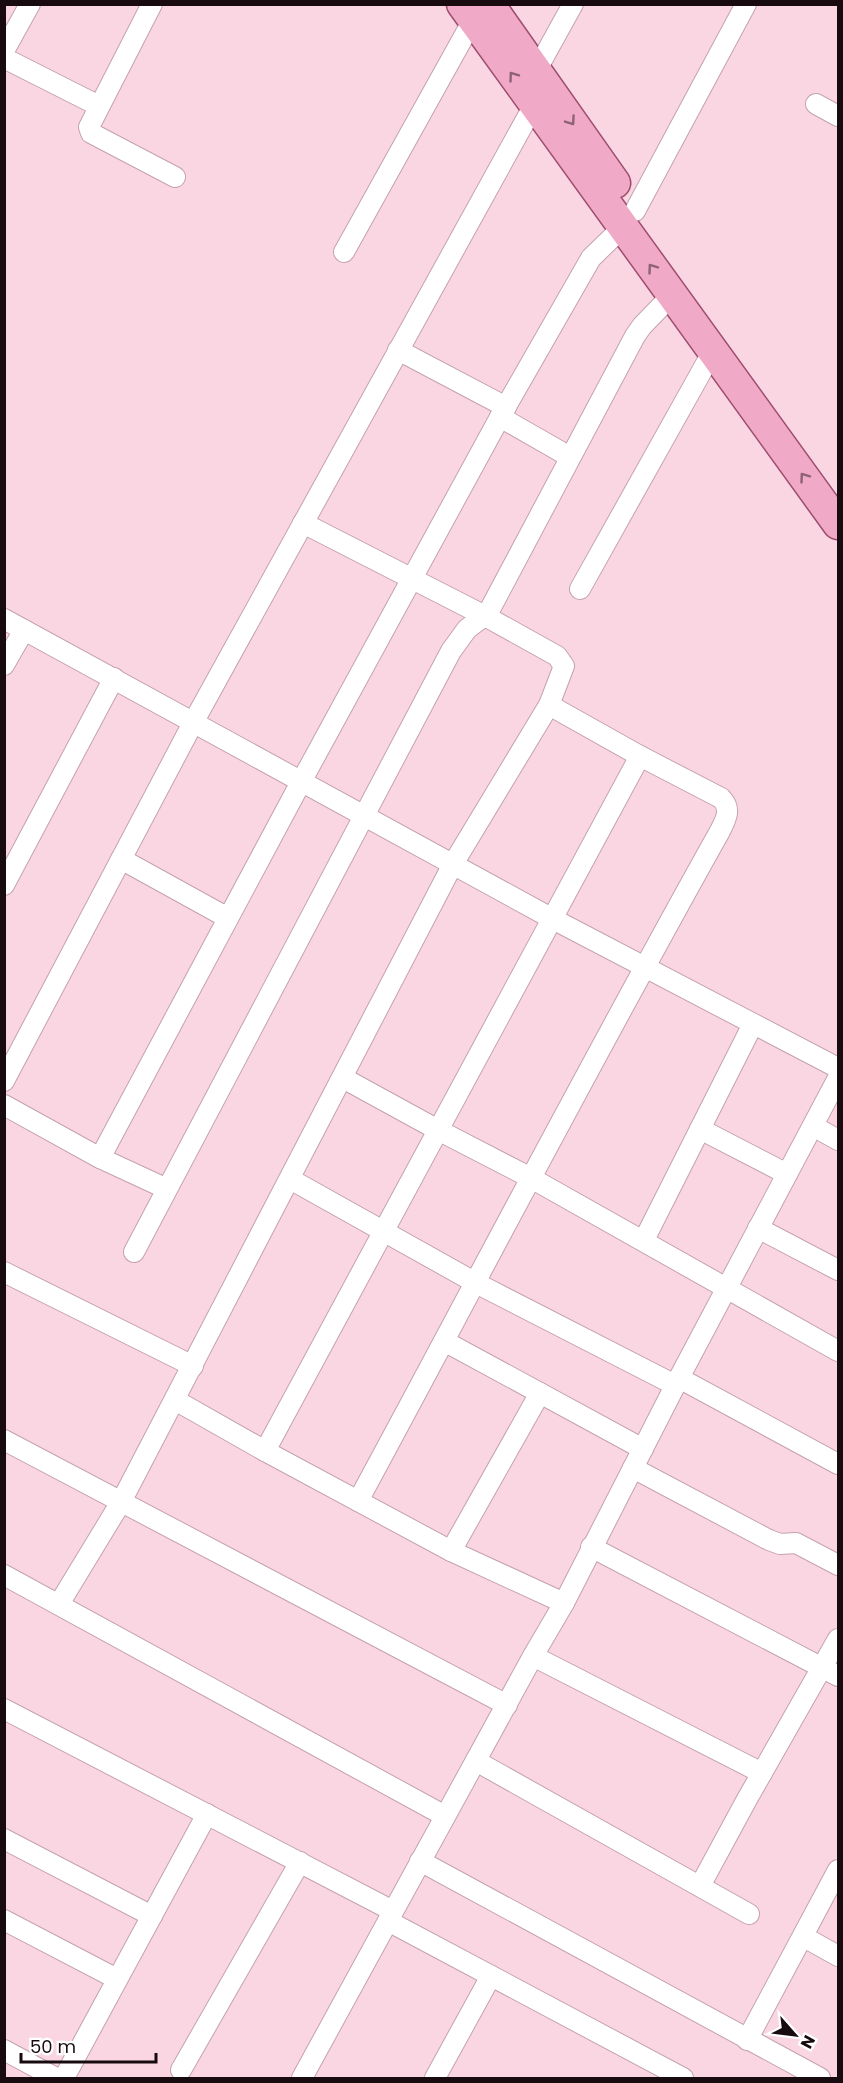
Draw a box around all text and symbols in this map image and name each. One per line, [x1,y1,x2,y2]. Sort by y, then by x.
one-way arrow [509,72,520,83]
one-way arrow [564,114,575,125]
one-way arrow [648,264,659,275]
one-way arrow [800,472,811,483]
north arrow [765,2005,825,2065]
scale bar [21,2026,156,2064]
text: N [795,2031,821,2053]
text: 50 m [30,2034,76,2059]

